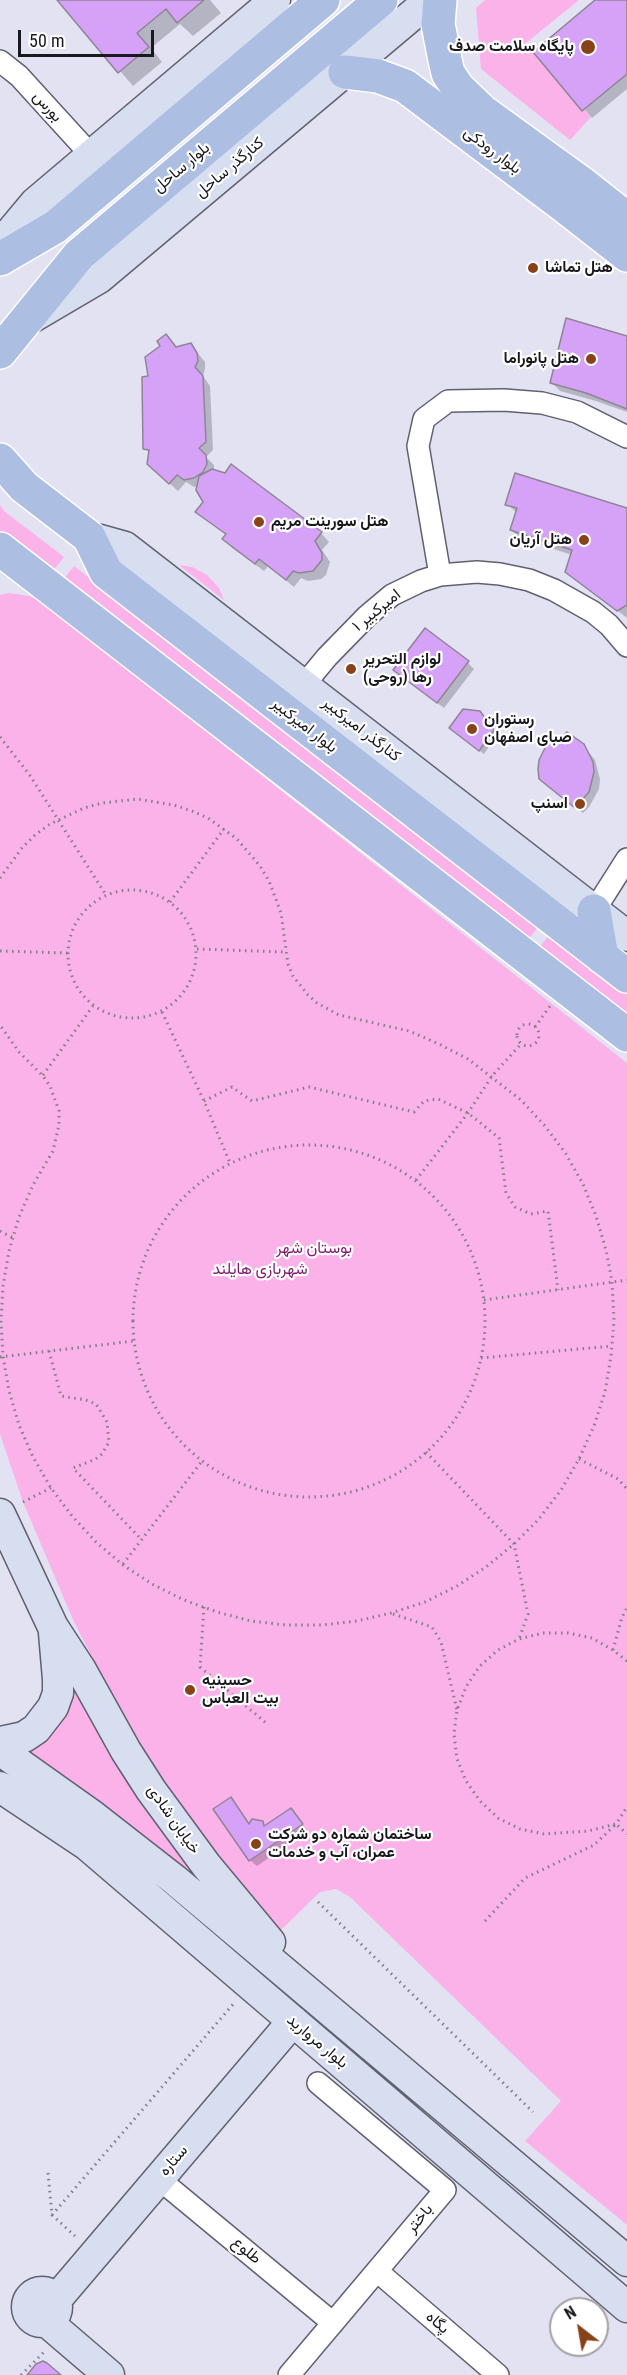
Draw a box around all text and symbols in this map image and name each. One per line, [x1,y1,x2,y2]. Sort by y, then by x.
scale bar [21,18,158,56]
text: 50 m [29,30,64,51]
place label: پایگاه سلامت صدف [449,37,574,57]
marker: پایگاه سلامت صدف [579,38,597,56]
street label: بورس [28,88,66,126]
street label: بلوار رودکی [459,123,525,179]
street label: کنارگذر ساحل [192,134,268,202]
street label: بلوار ساحل [150,139,214,197]
place label: هتل تماشا [545,258,613,278]
marker: هتل تماشا [526,261,540,275]
place label: هتل پانوراما [504,349,579,369]
marker: هتل پانوراما [584,352,598,366]
place label: هتل سورینت مريم [271,512,388,532]
marker: هتل سورینت مريم [252,515,266,529]
place label: هتل آریان [509,530,572,550]
marker: هتل آریان [577,533,591,547]
street label: امیرکبیر ۱ [349,586,405,636]
place label: لوازم التحریر رها (روحی) [363,650,441,688]
marker: لوازم التحریر رها (روحی) [344,662,358,676]
street label: بلوار امیرکبیر [267,694,341,758]
street label: کنارگذر امیرکبیر [318,694,404,766]
place label: رستوران صبای اصفهان [484,710,572,748]
marker: رستوران صبای اصفهان [465,722,479,736]
place label: اسنپ [531,794,568,814]
marker: اسنپ [573,797,587,811]
park label: بوستان شهر [276,1239,352,1259]
park label: شهربازی هایلند [213,1260,307,1280]
place label: حسینیه بیت العباس [202,1671,279,1709]
marker: حسینیه بیت العباس [183,1683,197,1697]
street label: خیابان شادی [142,1782,204,1858]
place label: ساختمان شماره دو شرکت عمران، آب و خدمات [268,1825,432,1863]
marker: ساختمان شماره دو شرکت عمران، آب و خدمات [249,1837,263,1851]
street label: بلوار مروارید [282,2011,352,2073]
street label: ستاره [155,2142,193,2180]
street label: باختر [403,2201,437,2237]
street label: طلوع [227,2233,265,2269]
north arrow [549,2297,609,2357]
text: N [561,2302,580,2324]
street label: پگاه [421,2308,453,2338]

